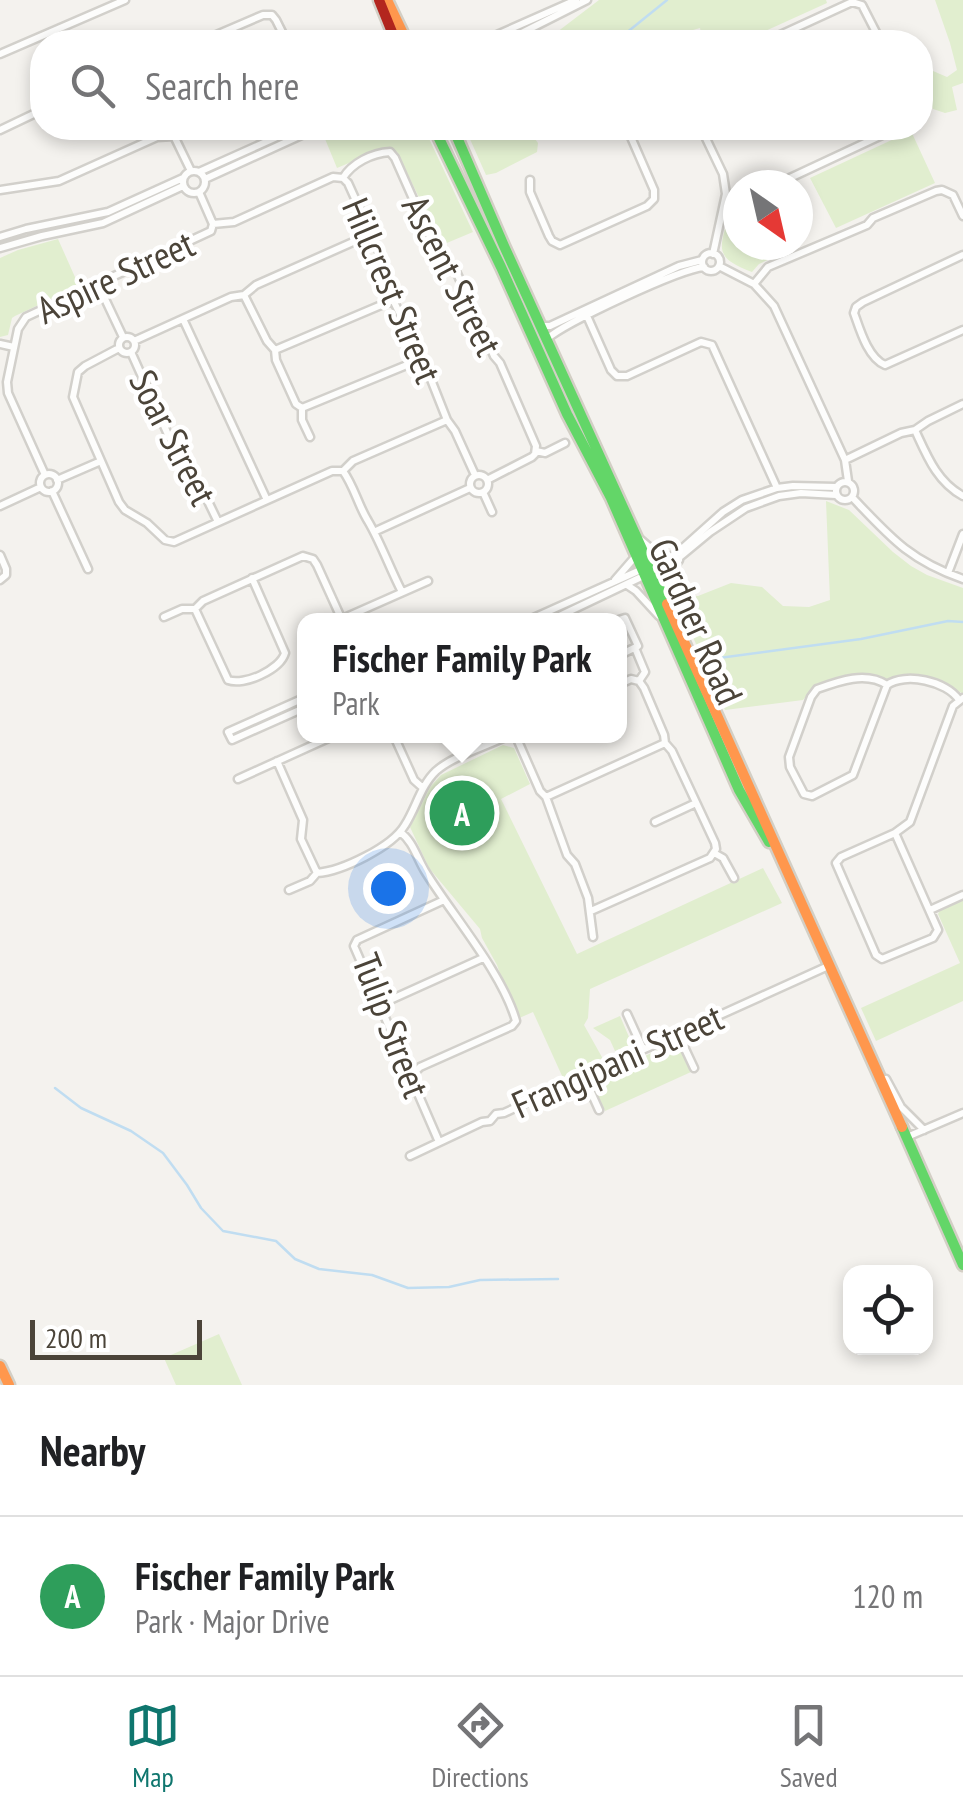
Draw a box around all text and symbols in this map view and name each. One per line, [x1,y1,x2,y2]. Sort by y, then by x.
search box [30,30,933,140]
icon: search [65,58,120,113]
text: Search here [145,61,299,110]
north arrow [723,170,813,260]
street label: Ascent Street [392,187,514,364]
street label: Hillcrest Street [332,190,454,390]
street label: Aspire Street [28,218,202,334]
street label: Soar Street [119,361,229,513]
street label: Gardner Road [639,530,755,712]
popup [297,613,627,743]
text: Fischer Family Park [332,633,592,682]
text: Park [332,682,380,724]
pin: A [430,776,494,850]
your location [363,863,414,914]
street label: Tulip Street [342,946,442,1105]
street label: Frangipani Street [504,991,731,1128]
map controls [843,1265,933,1355]
button: locate [843,1265,933,1355]
scale bar [30,1315,202,1360]
text: 200 m [45,1319,107,1356]
text: Nearby [40,1423,145,1478]
text: Fischer Family Park [135,1551,395,1600]
text: A [64,1575,81,1617]
text: 120 m [852,1575,923,1617]
text: Park · Major Drive [135,1600,330,1642]
tab: Map [125,1698,180,1795]
tab: Directions [431,1698,529,1795]
tab: Saved [780,1698,838,1795]

